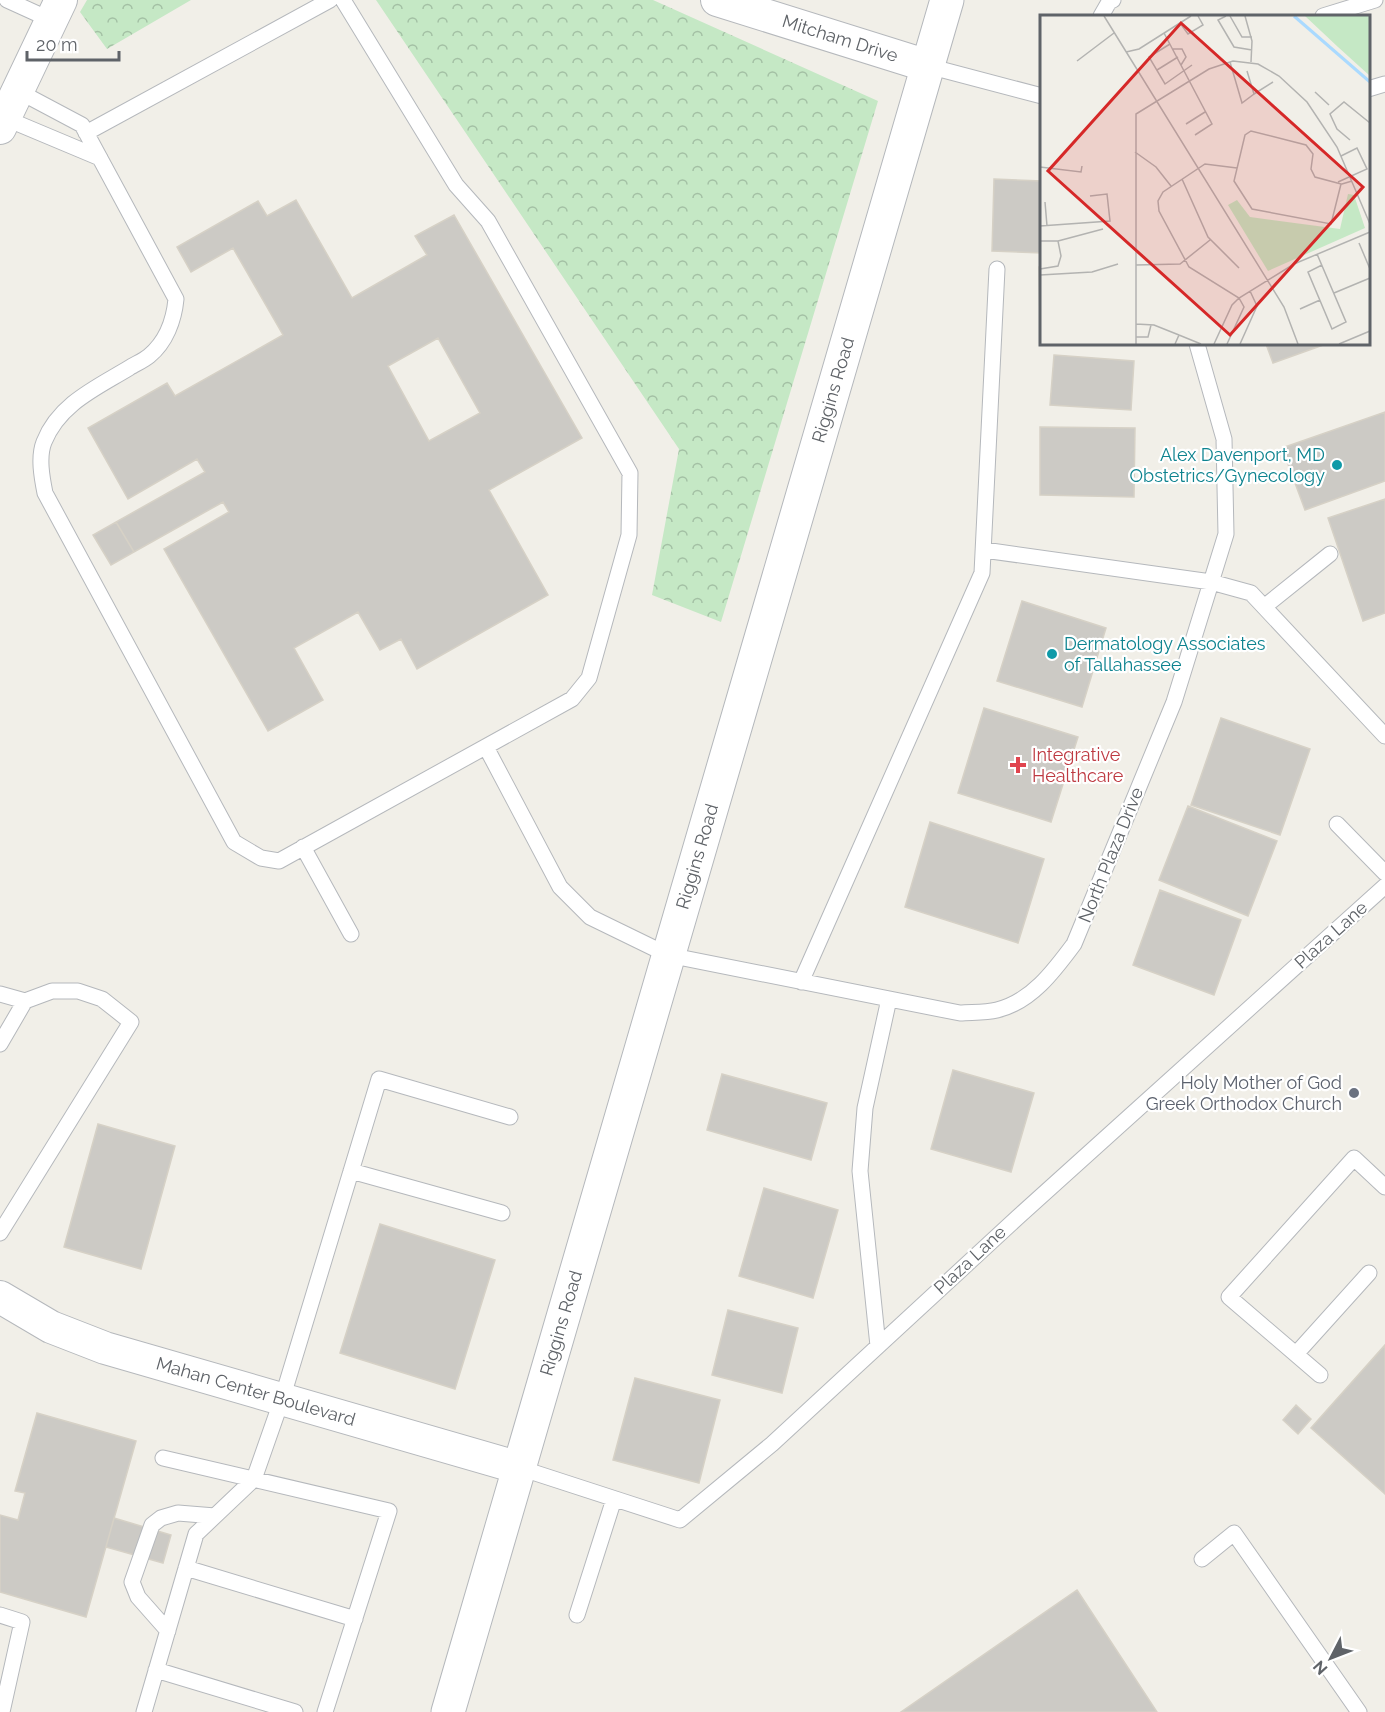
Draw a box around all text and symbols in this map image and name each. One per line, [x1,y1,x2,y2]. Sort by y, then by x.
street label: Mitcham Drive [780,10,901,66]
inset map [1040,15,1370,345]
scale bar [27,24,118,62]
text: 20 m [36,34,78,55]
street label: Riggins Road [808,335,858,445]
place label: Alex Davenport, MD Obstetrics/Gynecology [1130,444,1325,486]
marker: Alex Davenport, MD Obstetrics/Gynecology [1330,458,1344,472]
place label: Dermatology Associates of Tallahassee [1064,633,1266,675]
marker: Dermatology Associates of Tallahassee [1045,647,1059,661]
place label: Integrative Healthcare [1032,744,1124,786]
marker: Integrative Healthcare [1009,756,1027,774]
street label: North Plaza Drive [1074,784,1147,926]
street label: Riggins Road [672,801,722,912]
street label: Plaza Lane [1290,896,1372,973]
place label: Holy Mother of God Greek Orthodox Church [1146,1072,1342,1114]
marker: Holy Mother of God Greek Orthodox Church [1347,1086,1361,1100]
street label: Plaza Lane [929,1221,1010,1298]
street label: Riggins Road [536,1268,586,1378]
street label: Mahan Center Boulevard [154,1352,358,1430]
north arrow [1301,1628,1361,1688]
text: N [1309,1657,1331,1679]

